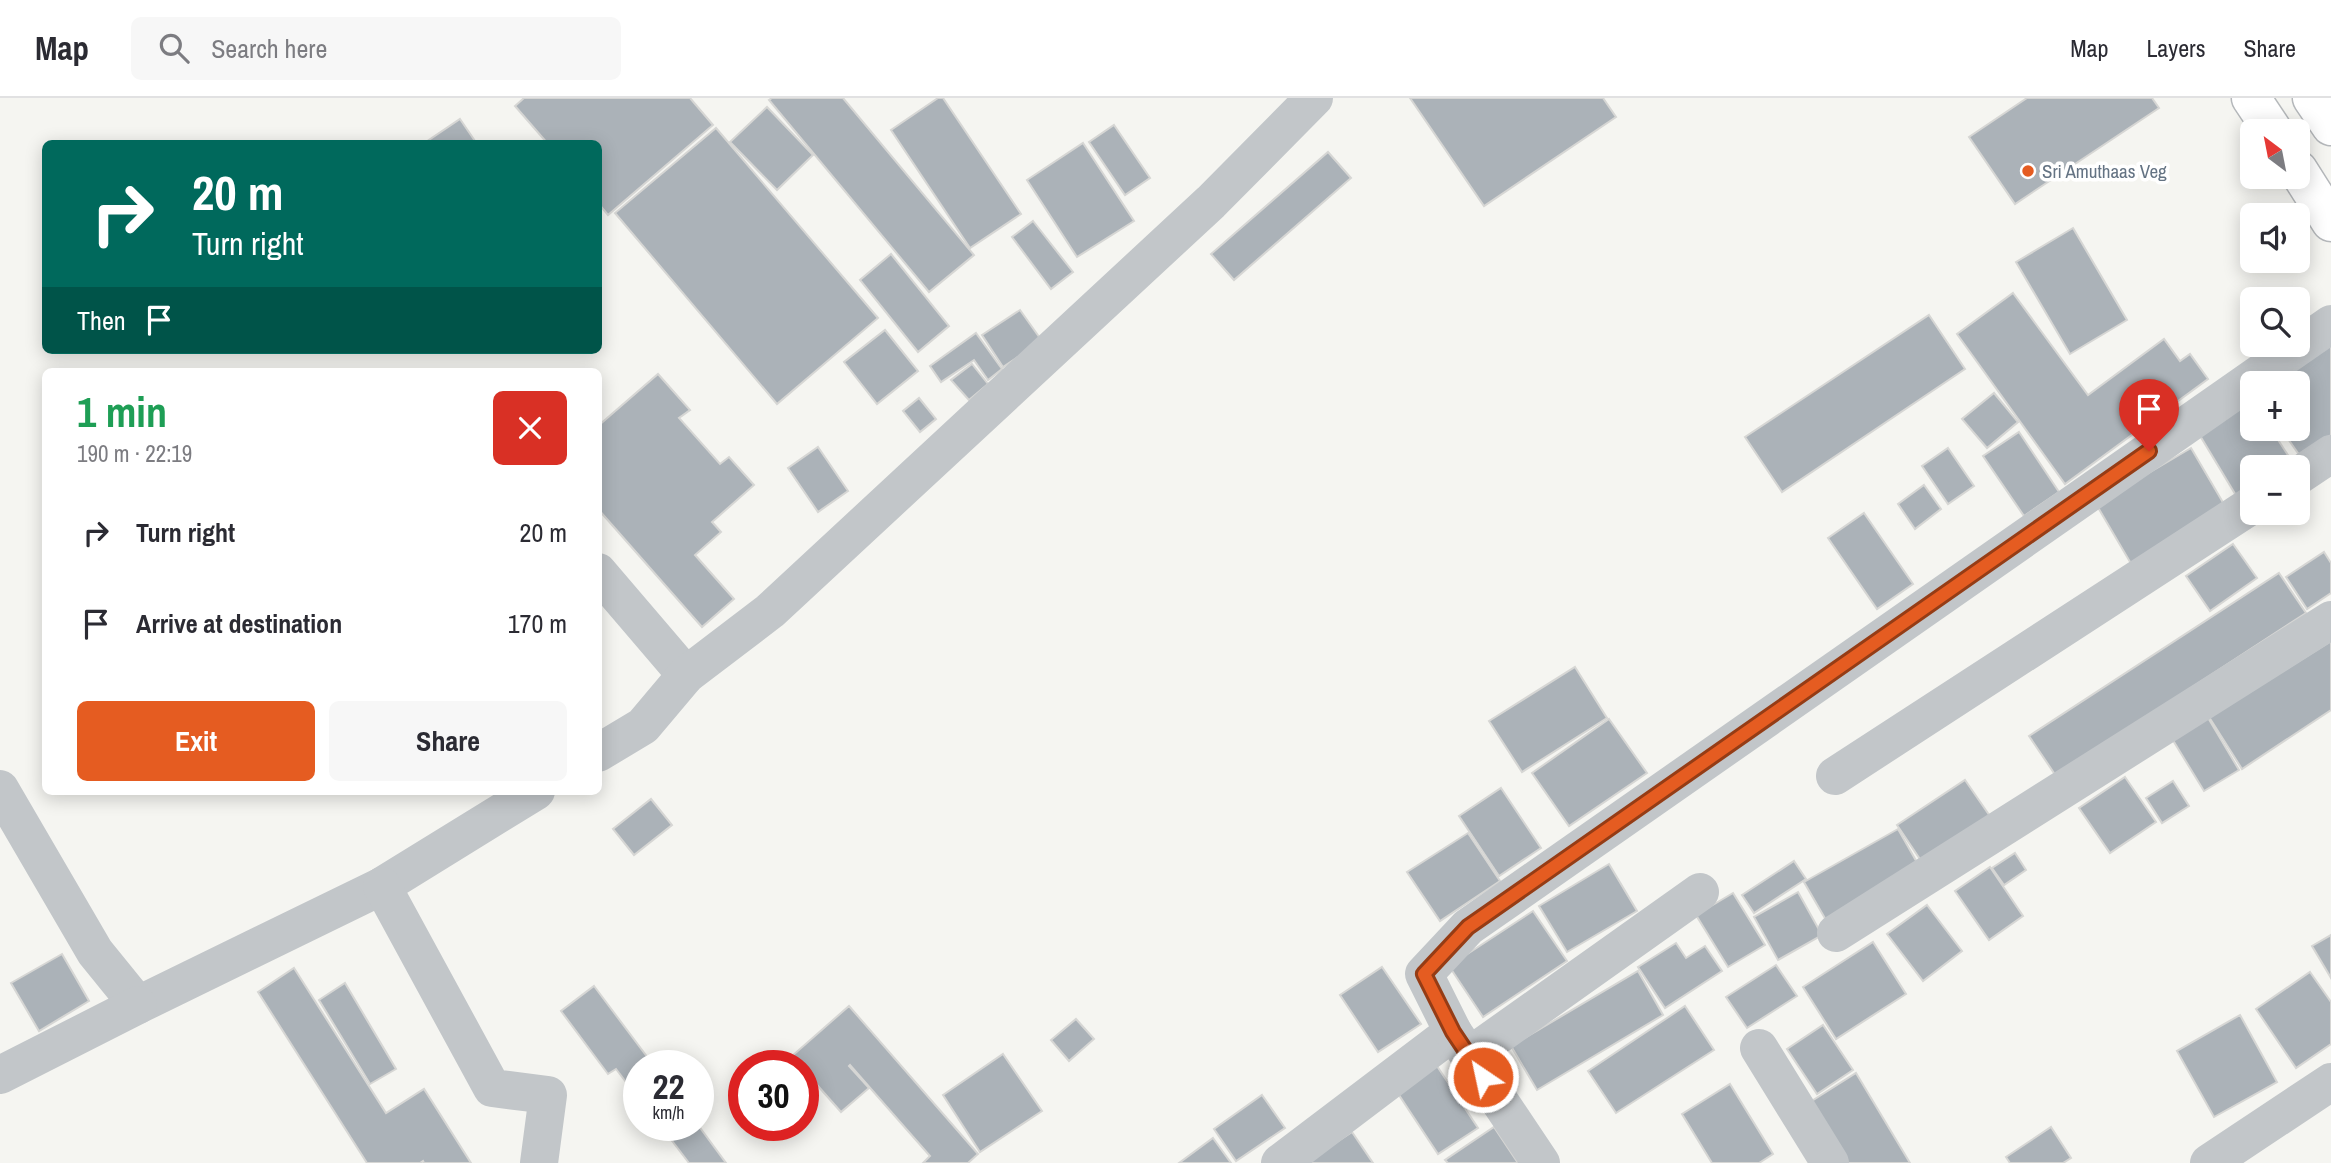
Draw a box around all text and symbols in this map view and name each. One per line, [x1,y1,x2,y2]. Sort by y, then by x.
search box [131,17,621,80]
text: Map [35,26,89,70]
icon: search [155,29,193,67]
text: Search here [211,31,327,66]
text: Map [2070,32,2108,64]
text: Layers [2146,32,2205,64]
text: Share [2243,32,2296,64]
north arrow [2240,119,2310,189]
map controls [2240,119,2310,525]
place label: Sri Amuthaas Veg [2042,158,2167,184]
text: 20 m [192,159,284,225]
marker: Sri Amuthaas Veg [2020,163,2036,179]
icon: right [77,168,168,259]
button: sound [2240,203,2310,273]
text: Turn right [192,222,304,265]
button: search [2240,287,2310,357]
icon: arrive [140,301,178,339]
text: Then [77,303,126,338]
button: + [2240,371,2310,441]
pin [2119,379,2179,451]
text: 1 min [77,384,167,440]
icon: arrive [2130,390,2168,428]
button: close [493,391,567,465]
text: 190 m · 22:19 [77,438,192,469]
button: − [2240,455,2310,525]
icon: right [77,514,115,552]
text: Turn right [136,515,235,550]
text: 20 m [520,515,567,550]
icon: arrive [77,605,115,643]
text: Arrive at destination [136,606,342,641]
text: 170 m [508,606,567,641]
button: Exit [77,701,315,781]
button: Share [329,701,567,781]
position arrow [1446,1040,1520,1114]
speed limit sign: 30 [728,1050,819,1141]
text: 22 [653,1063,684,1110]
text: km/h [653,1100,685,1125]

